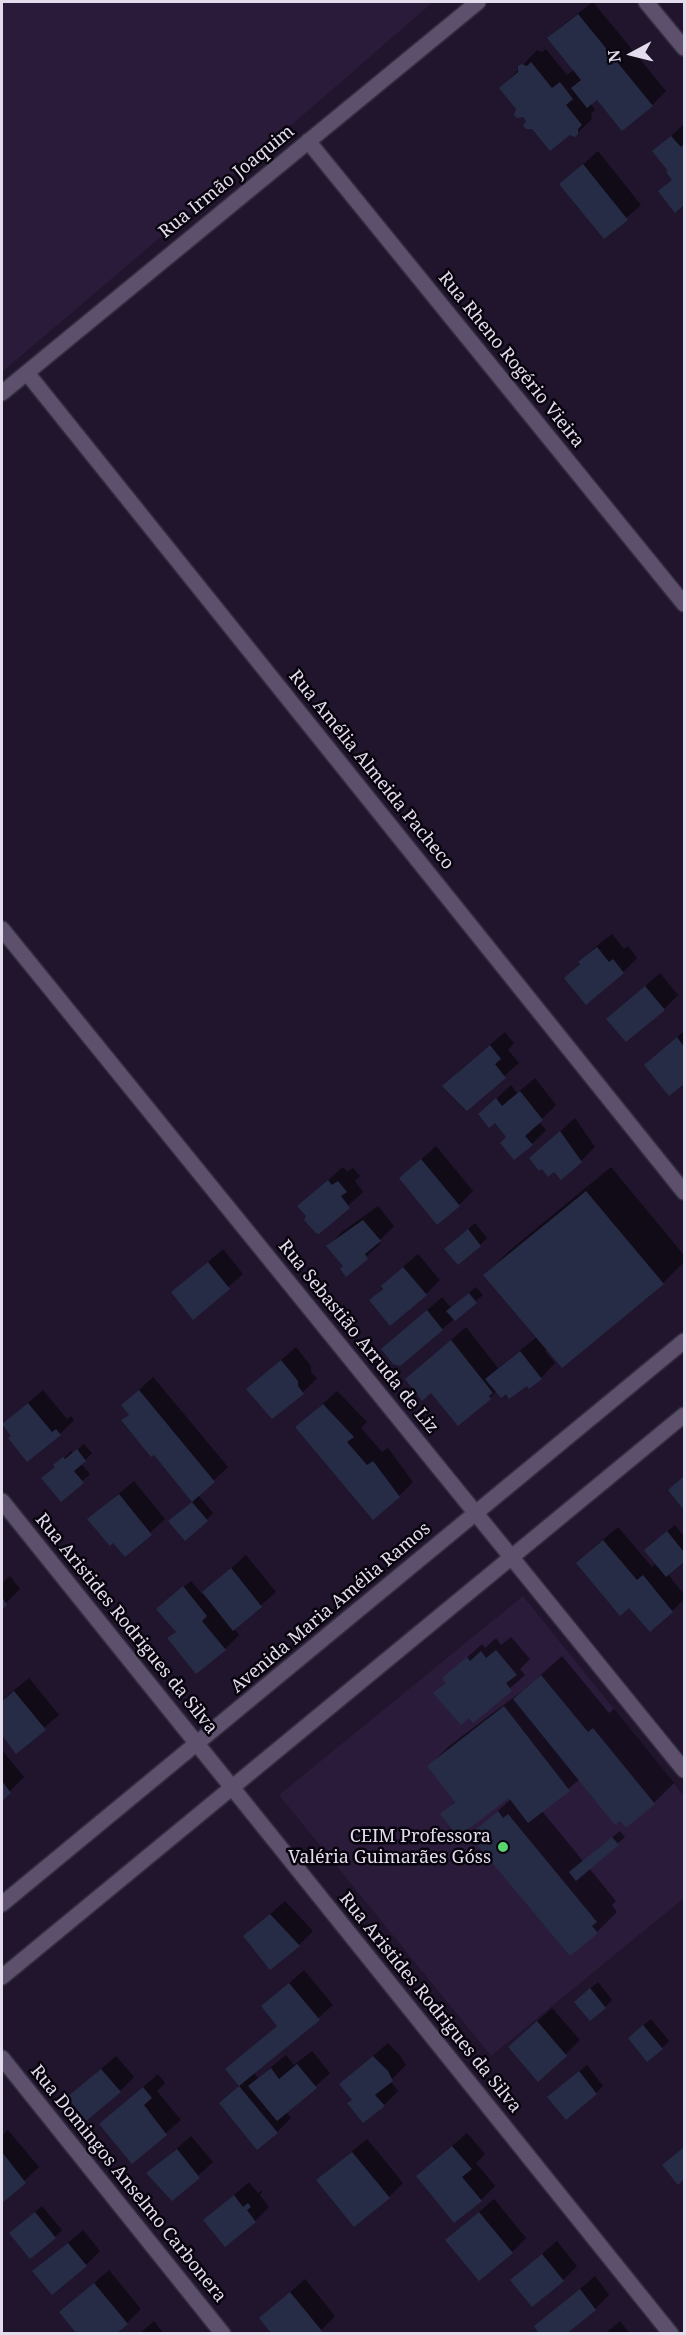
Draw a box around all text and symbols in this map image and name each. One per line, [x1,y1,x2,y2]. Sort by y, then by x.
north arrow [602,24,662,84]
text: N [602,49,626,64]
street label: Rua Irmão Joaquim [155,121,299,243]
street label: Rua Rheno Rogério Vieira [433,268,589,452]
street label: Rua Amélia Almeida Pacheco [284,666,458,874]
street label: Rua Sebastião Arruda de Liz [273,1236,443,1438]
street label: Rua Aristides Rodrigues da Silva [30,1509,222,1739]
street label: Avenida Maria Amélia Ramos [227,1518,435,1698]
place label: CEIM Professora Valéria Guimarães Góss [288,1826,491,1868]
marker: CEIM Professora Valéria Guimarães Góss [496,1840,510,1854]
street label: Rua Aristides Rodrigues da Silva [334,1888,526,2118]
street label: Rua Domingos Anselmo Carbonera [26,2061,230,2307]

